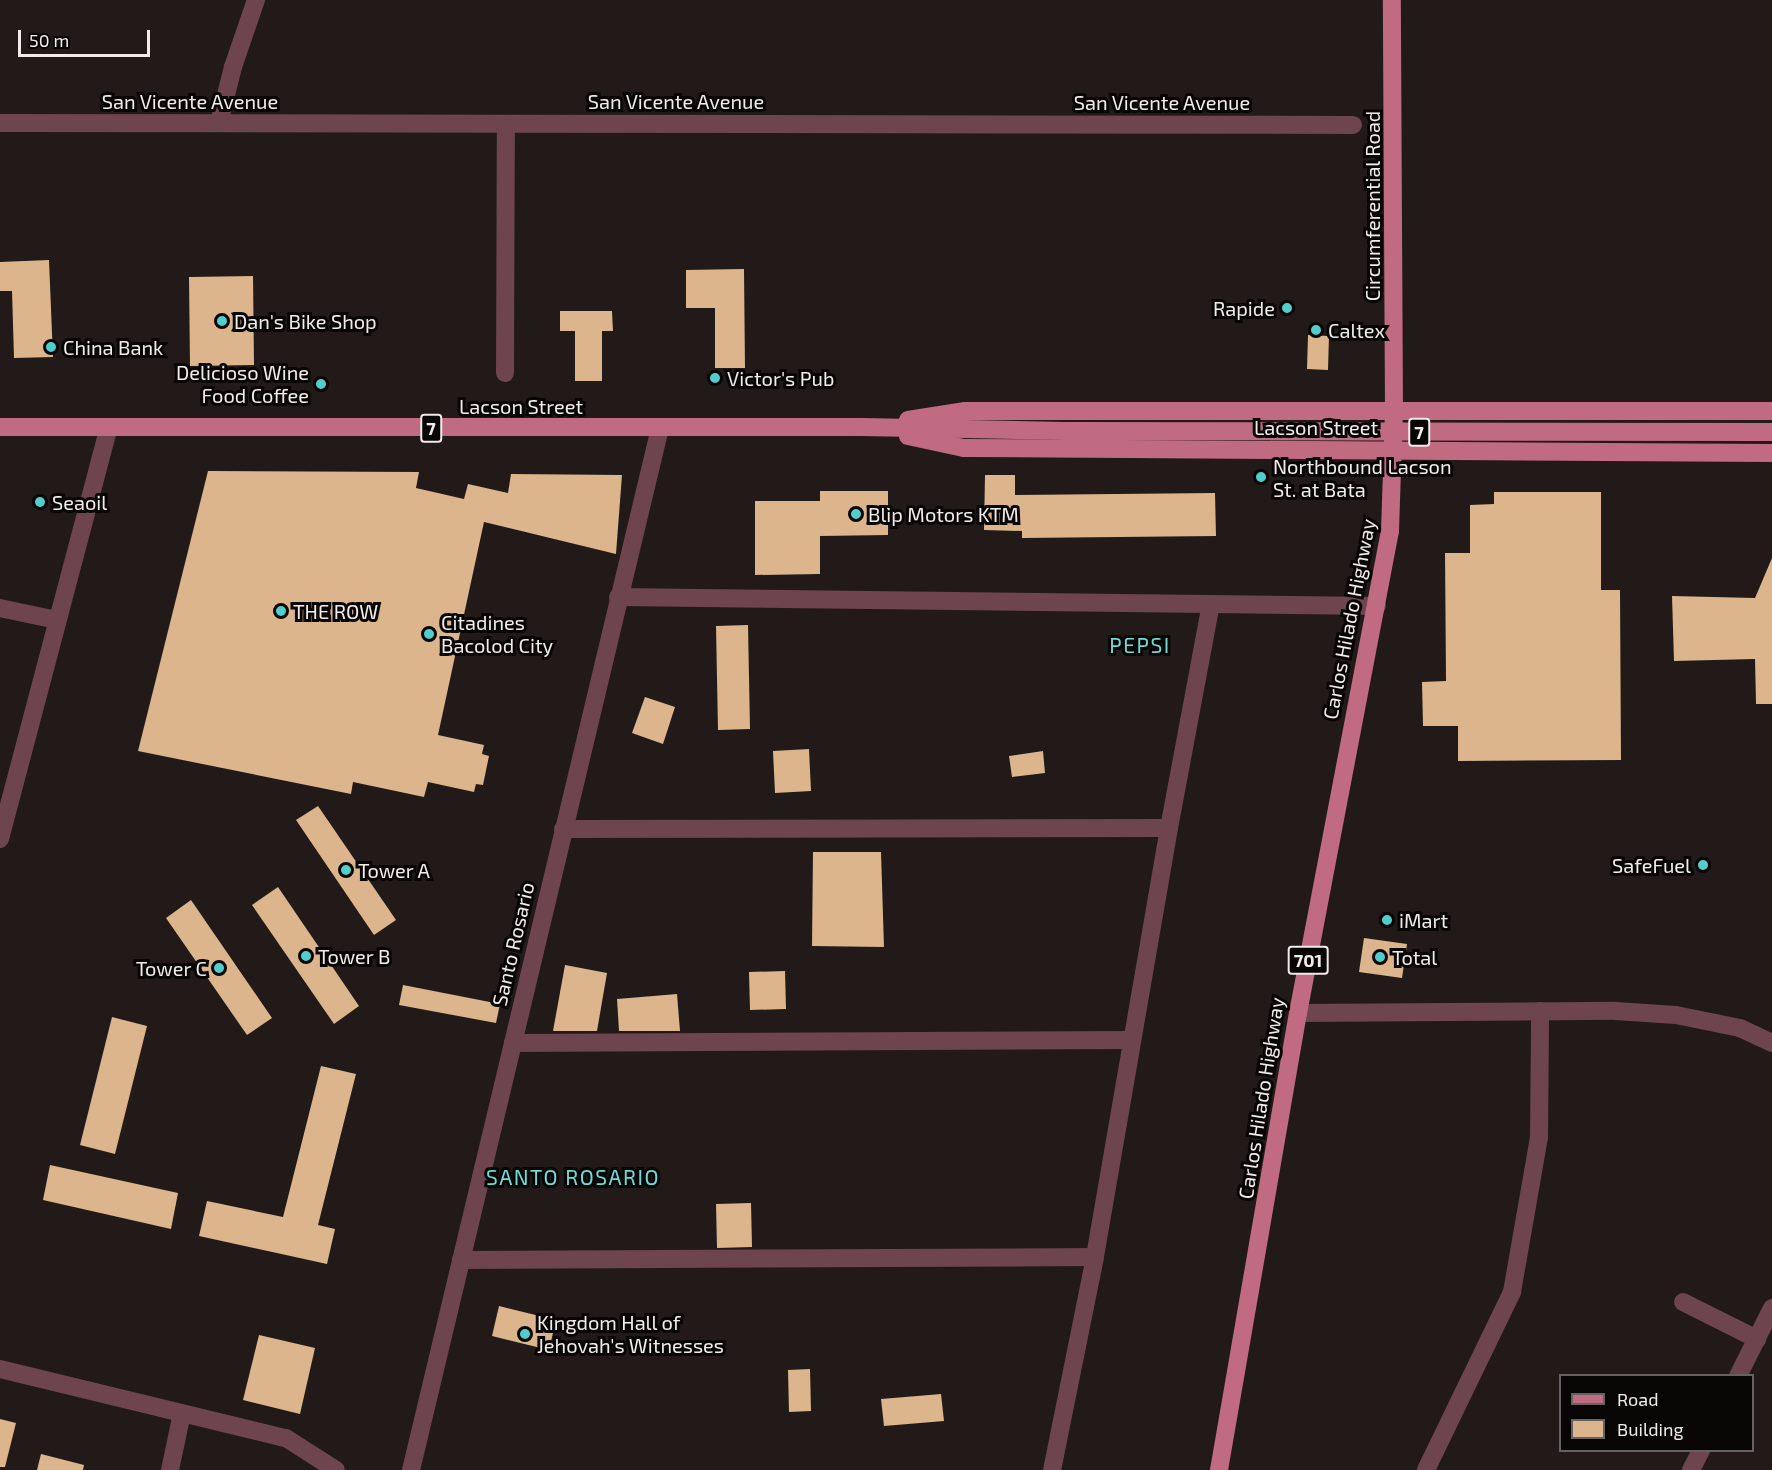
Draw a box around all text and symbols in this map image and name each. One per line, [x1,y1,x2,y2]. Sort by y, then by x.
scale bar [21,18,153,56]
text: 50 m [29,29,69,51]
street label: San Vicente Avenue [101,89,279,113]
street label: San Vicente Avenue [587,89,765,113]
street label: San Vicente Avenue [1073,90,1251,114]
street label: Circumferential Road [1360,110,1384,302]
place label: Rapide [1213,296,1275,320]
marker: Rapide [1280,301,1294,315]
place label: Dan's Bike Shop [234,309,377,333]
marker: Dan's Bike Shop [215,314,229,328]
place label: Caltex [1328,318,1385,342]
marker: Caltex [1309,323,1323,337]
place label: China Bank [63,335,163,359]
marker: China Bank [44,340,58,354]
place label: Delicioso Wine Food Coffee [176,360,309,407]
place label: Victor's Pub [727,366,834,390]
marker: Victor's Pub [708,371,722,385]
marker: Delicioso Wine Food Coffee [314,377,328,391]
street label: Lacson Street [459,394,583,418]
road number: 7 [419,413,443,443]
street label: Lacson Street [1254,415,1378,439]
road number: 7 [1407,417,1431,447]
place label: Northbound Lacson St. at Bata [1273,454,1452,501]
marker: Northbound Lacson St. at Bata [1254,470,1268,484]
place label: Seaoil [52,490,107,514]
marker: Seaoil [33,495,47,509]
place label: Blip Motors KTM [868,502,1019,526]
marker: Blip Motors KTM [849,507,863,521]
street label: Carlos Hilado Highway [1318,517,1380,721]
place label: THE ROW [293,599,378,623]
marker: THE ROW [274,604,288,618]
place label: Citadines Bacolod City [441,610,553,657]
marker: Citadines Bacolod City [422,627,436,641]
district label: PEPSI [1109,632,1171,658]
place label: SafeFuel [1612,853,1691,877]
place label: Tower A [358,858,431,882]
marker: SafeFuel [1696,858,1710,872]
marker: Tower A [339,863,353,877]
street label: Santo Rosario [487,880,539,1008]
place label: iMart [1399,908,1448,932]
marker: iMart [1380,913,1394,927]
place label: Tower B [318,944,391,968]
road number: 701 [1287,945,1329,975]
place label: Total [1392,945,1437,969]
marker: Tower B [299,949,313,963]
marker: Total [1373,950,1387,964]
place label: Tower C [135,956,207,980]
marker: Tower C [212,961,226,975]
street label: Carlos Hilado Highway [1233,995,1289,1201]
district label: SANTO ROSARIO [486,1164,660,1190]
place label: Kingdom Hall of Jehovah's Witnesses [537,1310,724,1357]
marker: Kingdom Hall of Jehovah's Witnesses [518,1327,532,1341]
legend [1559,1374,1754,1452]
text: Road [1617,1388,1658,1410]
text: Building [1617,1418,1684,1440]

